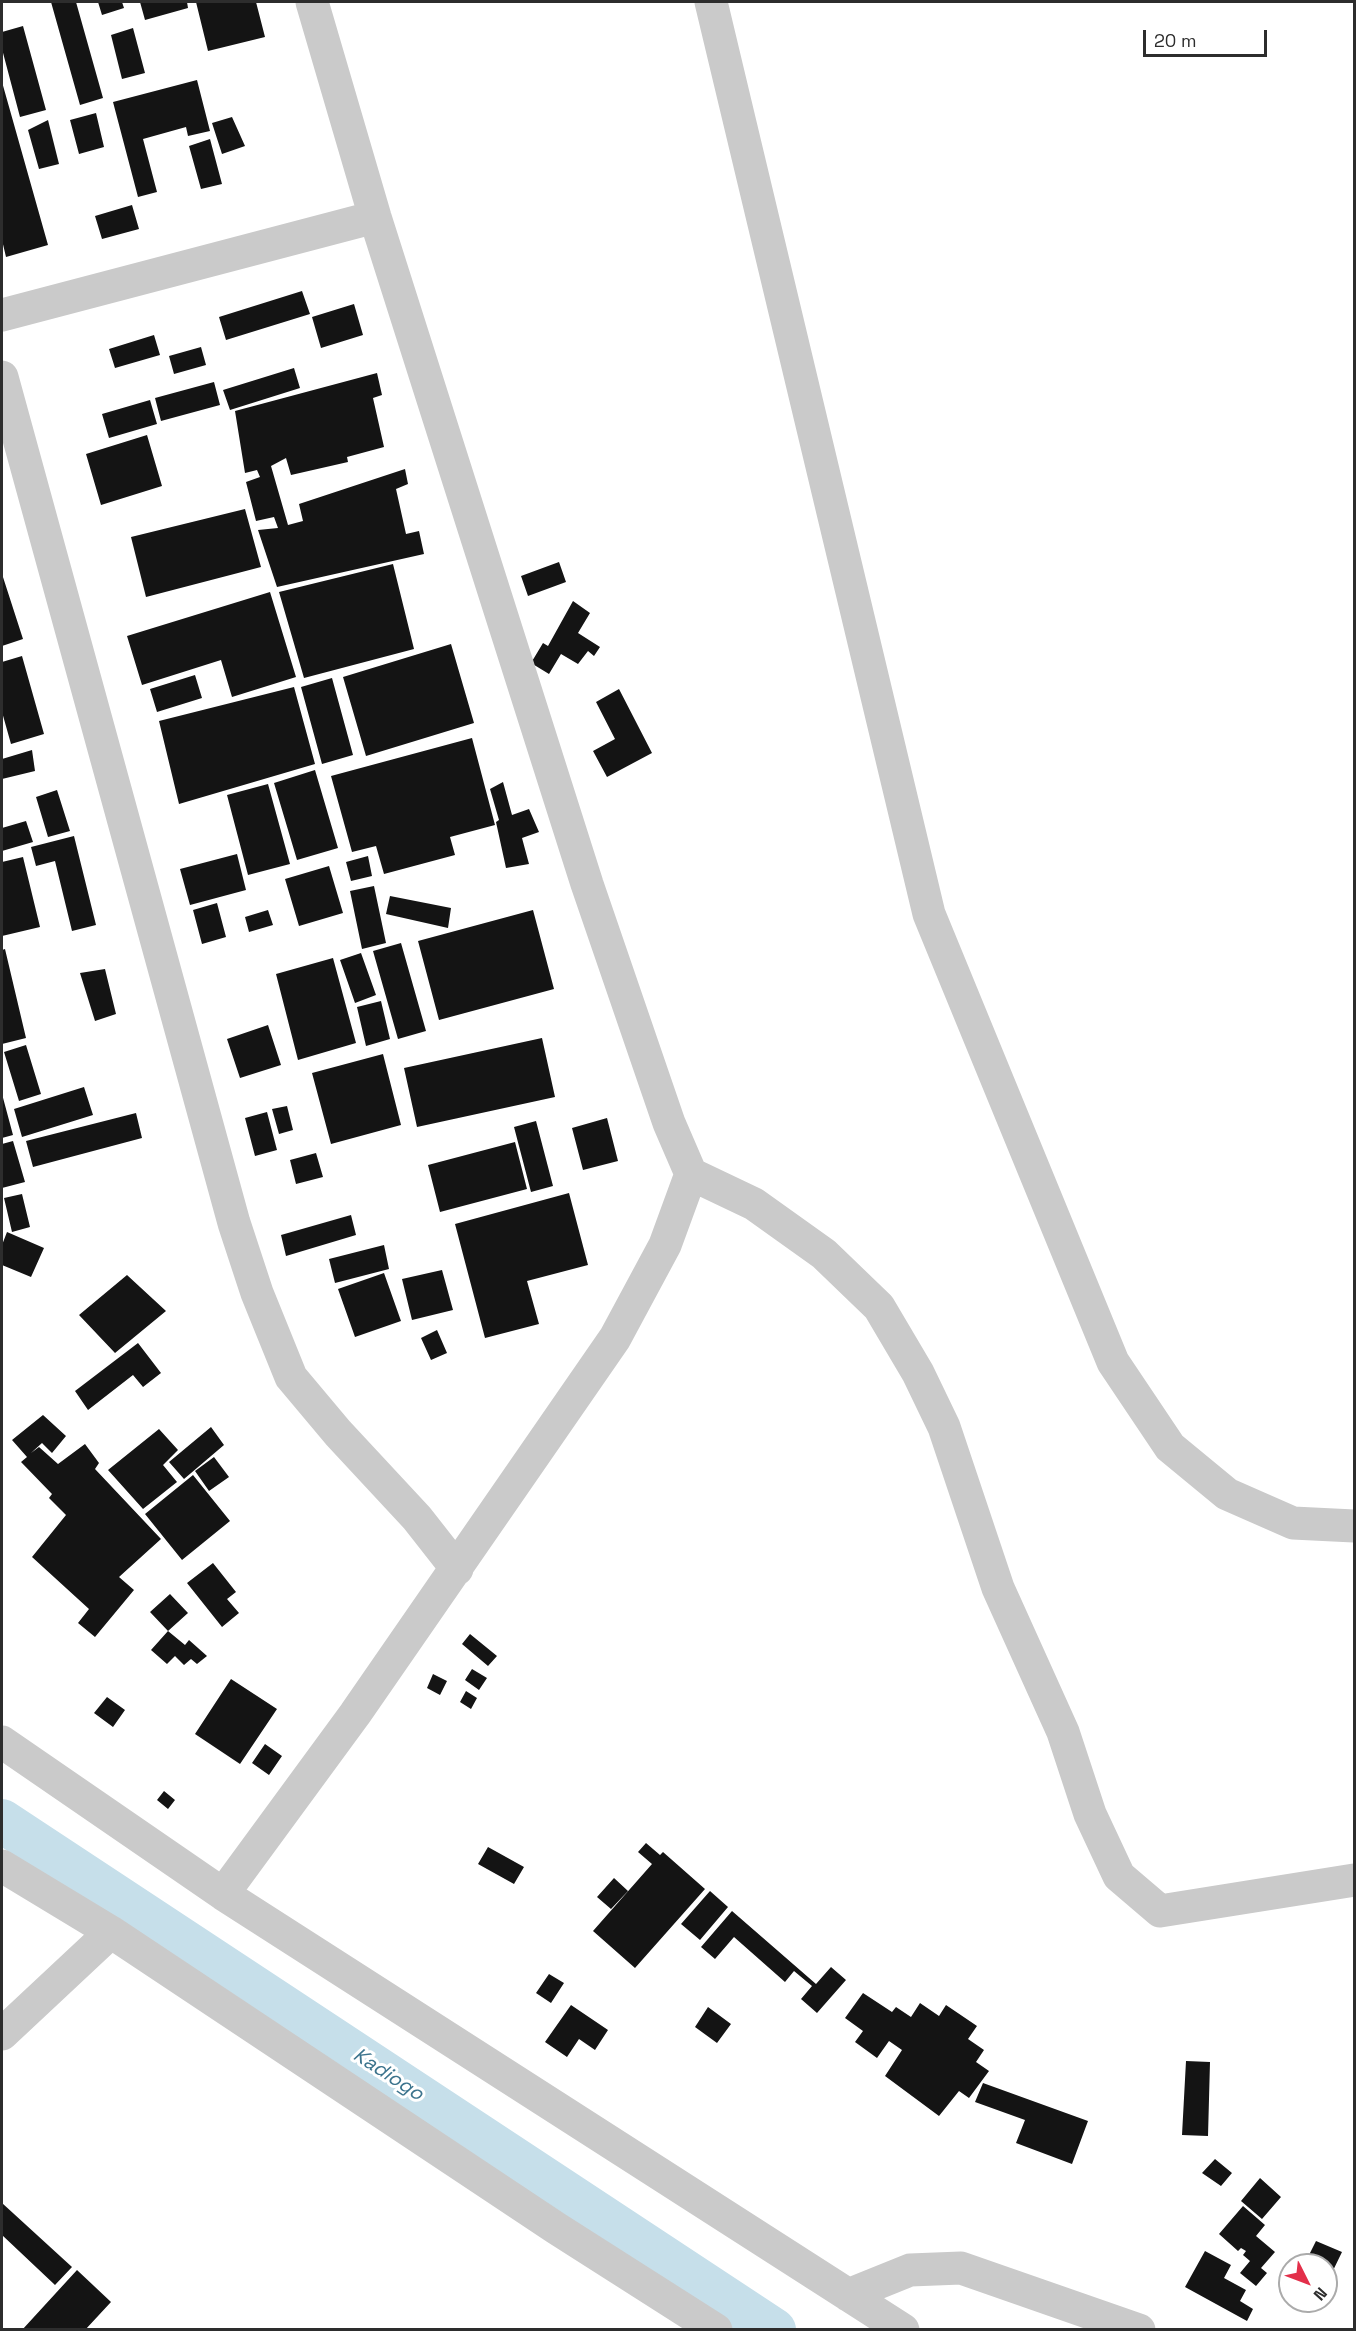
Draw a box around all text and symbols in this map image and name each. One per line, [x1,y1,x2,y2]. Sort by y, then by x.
scale bar [1146,18,1270,56]
text: 20 m [1154,29,1197,52]
water label: Kadiogo [348,2043,428,2107]
north arrow [1278,2253,1338,2313]
text: N [1309,2283,1332,2305]

